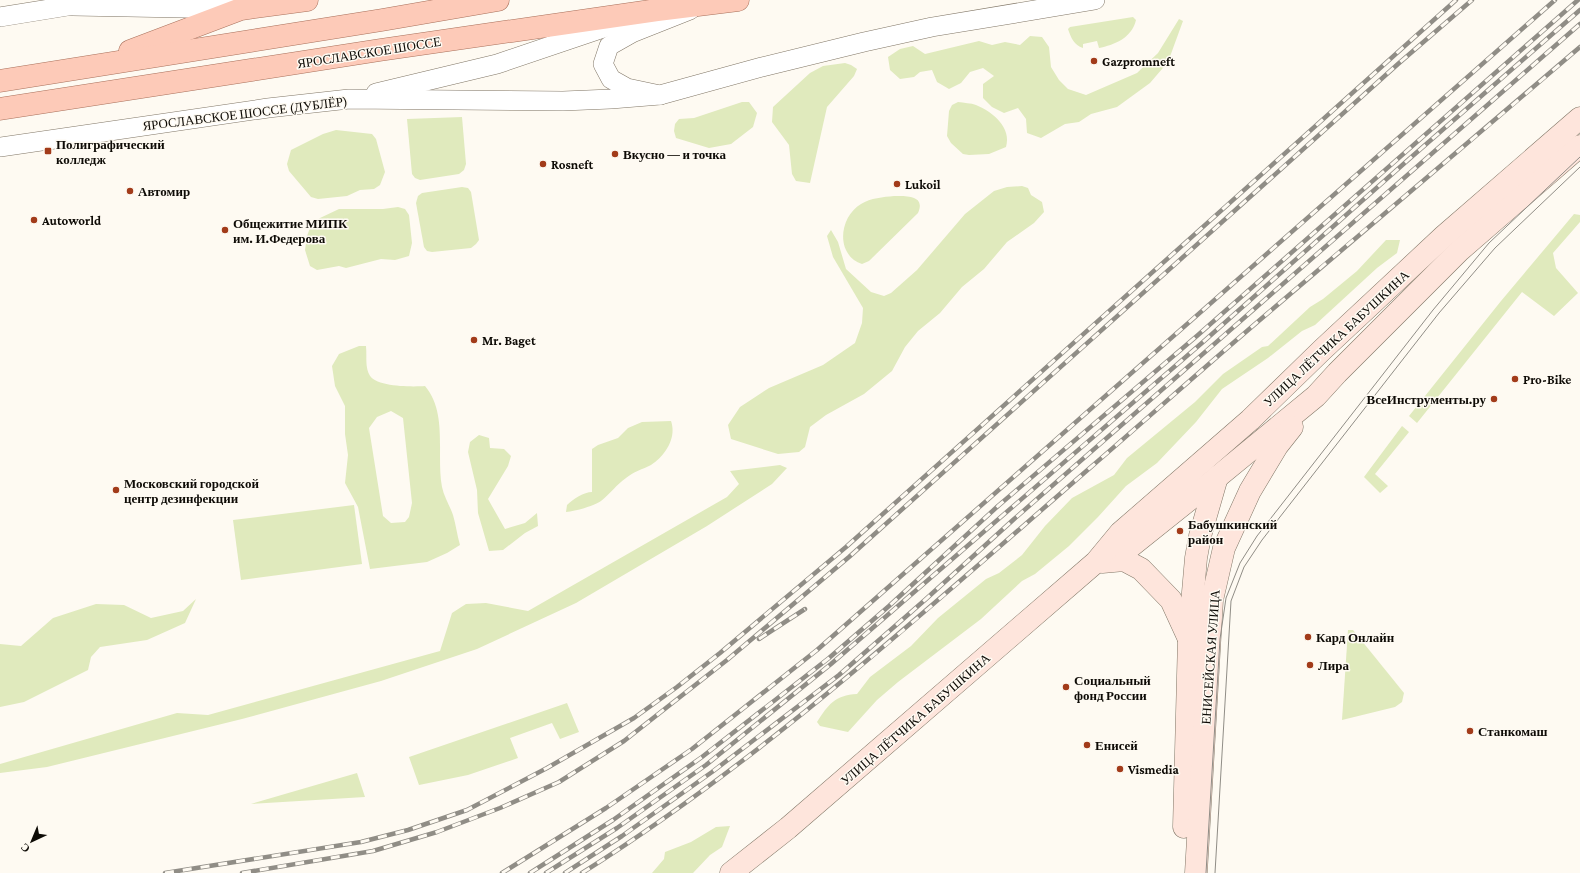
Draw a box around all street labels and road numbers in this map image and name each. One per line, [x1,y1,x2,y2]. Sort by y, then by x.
street label: ЯРОСЛАВСКОЕ ШОССЕ [296,34,442,71]
street label: ЯРОСЛАВСКОЕ ШОССЕ (ДУБЛЁР) [142,93,349,135]
street label: УЛИЦА ЛЁТЧИКА БАБУШКИНА [1261,267,1412,410]
street label: ЕНИСЕЙСКАЯ УЛИЦА [1198,588,1223,725]
street label: УЛИЦА ЛЁТЧИКА БАБУШКИНА [838,650,994,788]

